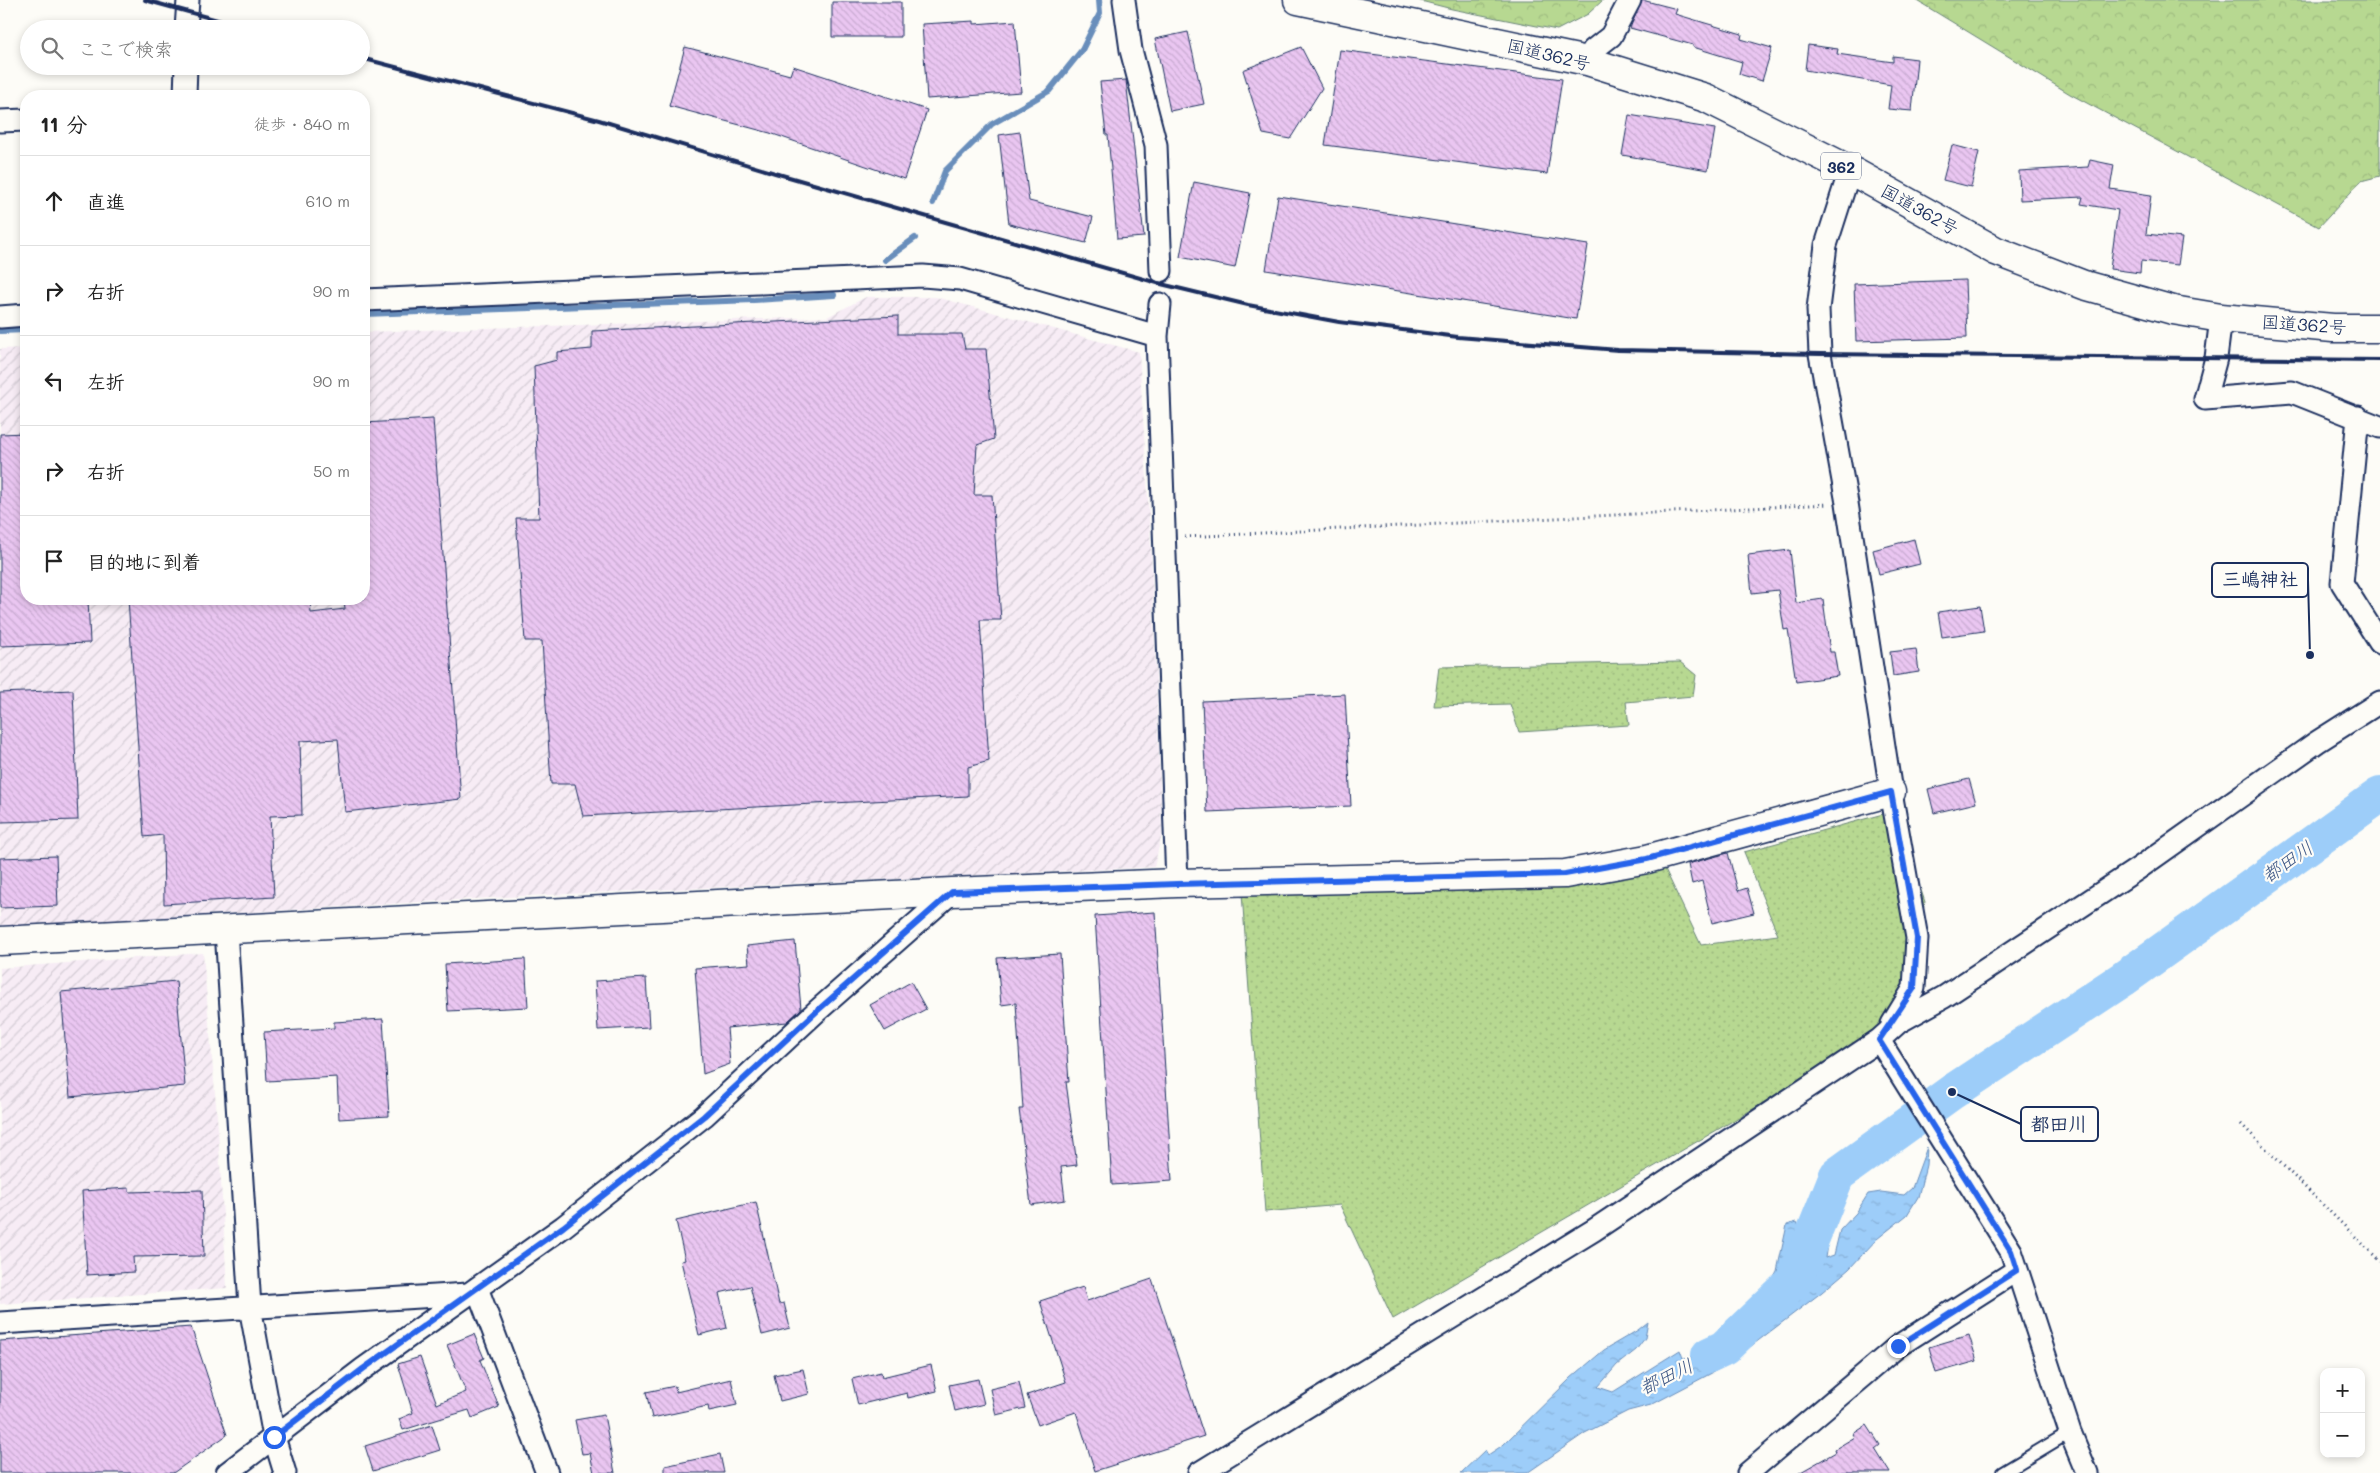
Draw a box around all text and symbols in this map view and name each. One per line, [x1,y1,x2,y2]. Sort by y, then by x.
search box [20,20,370,75]
street label: 国道362号 [1505,33,1593,75]
icon: search [38,34,66,62]
text: ここで検索 [78,36,173,61]
text: 11 分 [40,110,87,137]
text: 徒歩 · 840 m [254,113,350,134]
road number: 362 [1821,153,1861,180]
street label: 国道362号 [1877,178,1963,240]
icon: ahead [40,187,68,215]
text: 直進 [87,189,125,214]
text: 610 m [305,190,350,211]
icon: right [40,277,68,305]
text: 右折 [87,279,125,304]
text: 90 m [313,280,350,301]
street label: 国道362号 [2261,309,2347,339]
icon: left [40,367,68,395]
text: 左折 [87,369,125,394]
text: 90 m [313,370,350,391]
icon: right [40,457,68,485]
text: 右折 [87,459,125,484]
text: 50 m [313,460,350,481]
icon: arrive [40,547,68,575]
text: 目的地に到着 [87,549,201,574]
callout: 三嶋神社 [2212,563,2308,597]
text: 三嶋神社 [2222,566,2298,591]
water label: 都田川 [2256,834,2318,888]
callout: 都田川 [2021,1107,2098,1141]
text: 都田川 [2030,1111,2088,1136]
route end [1887,1335,1910,1358]
water label: 都田川 [1635,1352,1697,1400]
map controls [2320,1368,2365,1458]
button: + [2320,1368,2365,1413]
button: − [2320,1413,2365,1458]
route start [263,1426,286,1449]

